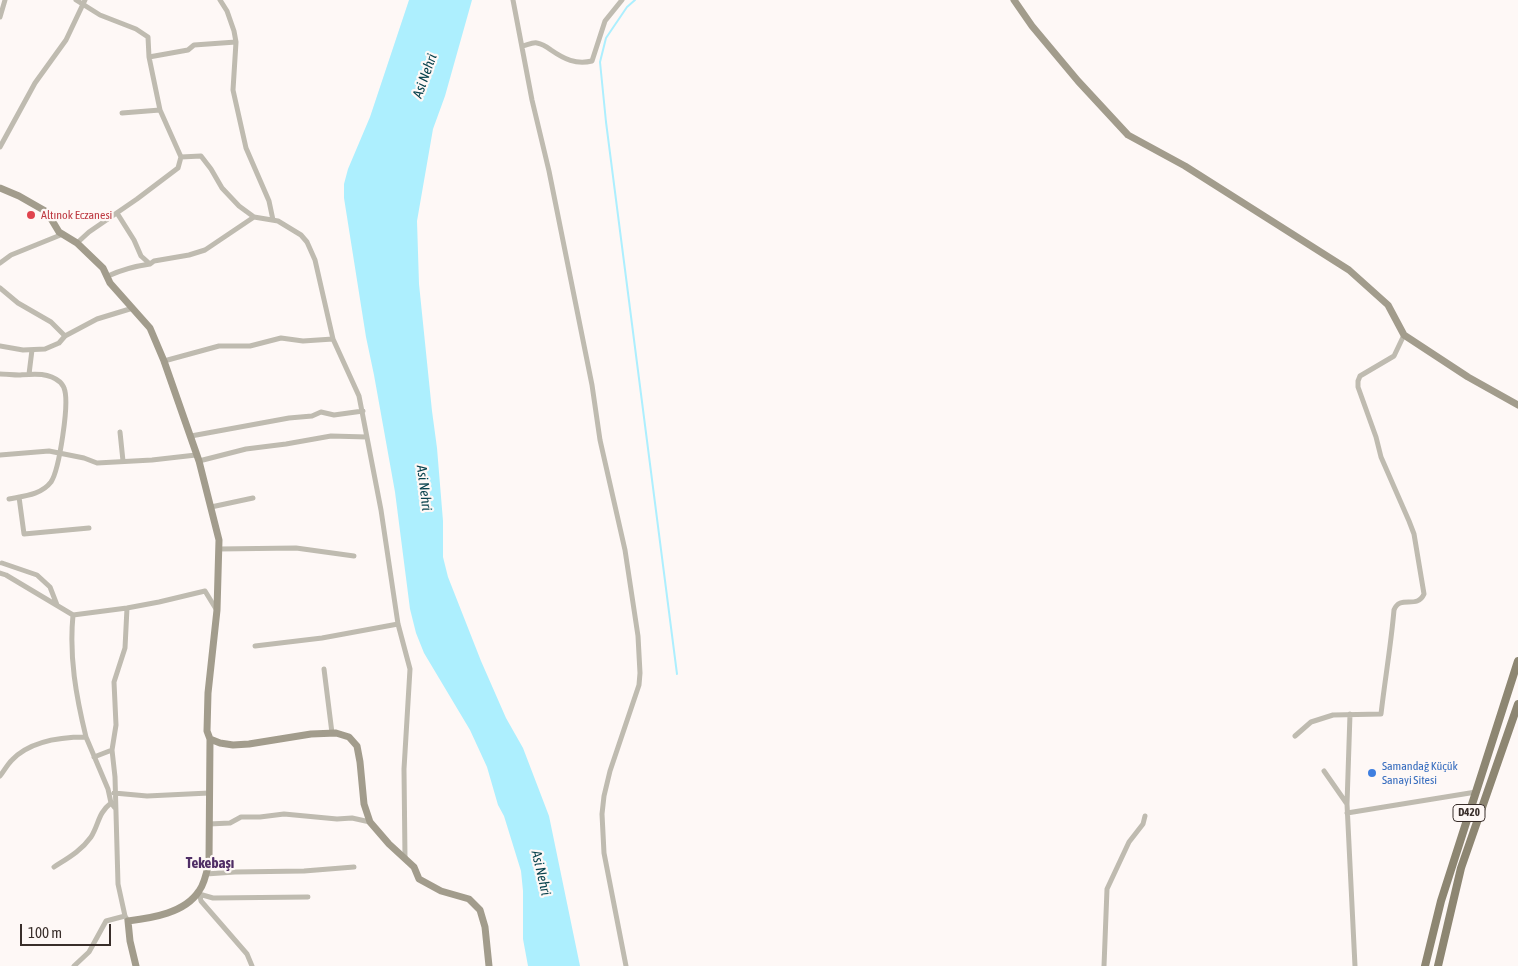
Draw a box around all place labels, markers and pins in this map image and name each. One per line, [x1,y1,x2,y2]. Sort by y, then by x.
place label: Altınok Eczanesi [41,208,112,222]
marker: Altınok Eczanesi [25,209,37,221]
place label: Samandağ Küçük Sanayi Sitesi [1382,759,1458,787]
marker: Samandağ Küçük Sanayi Sitesi [1366,767,1378,779]

